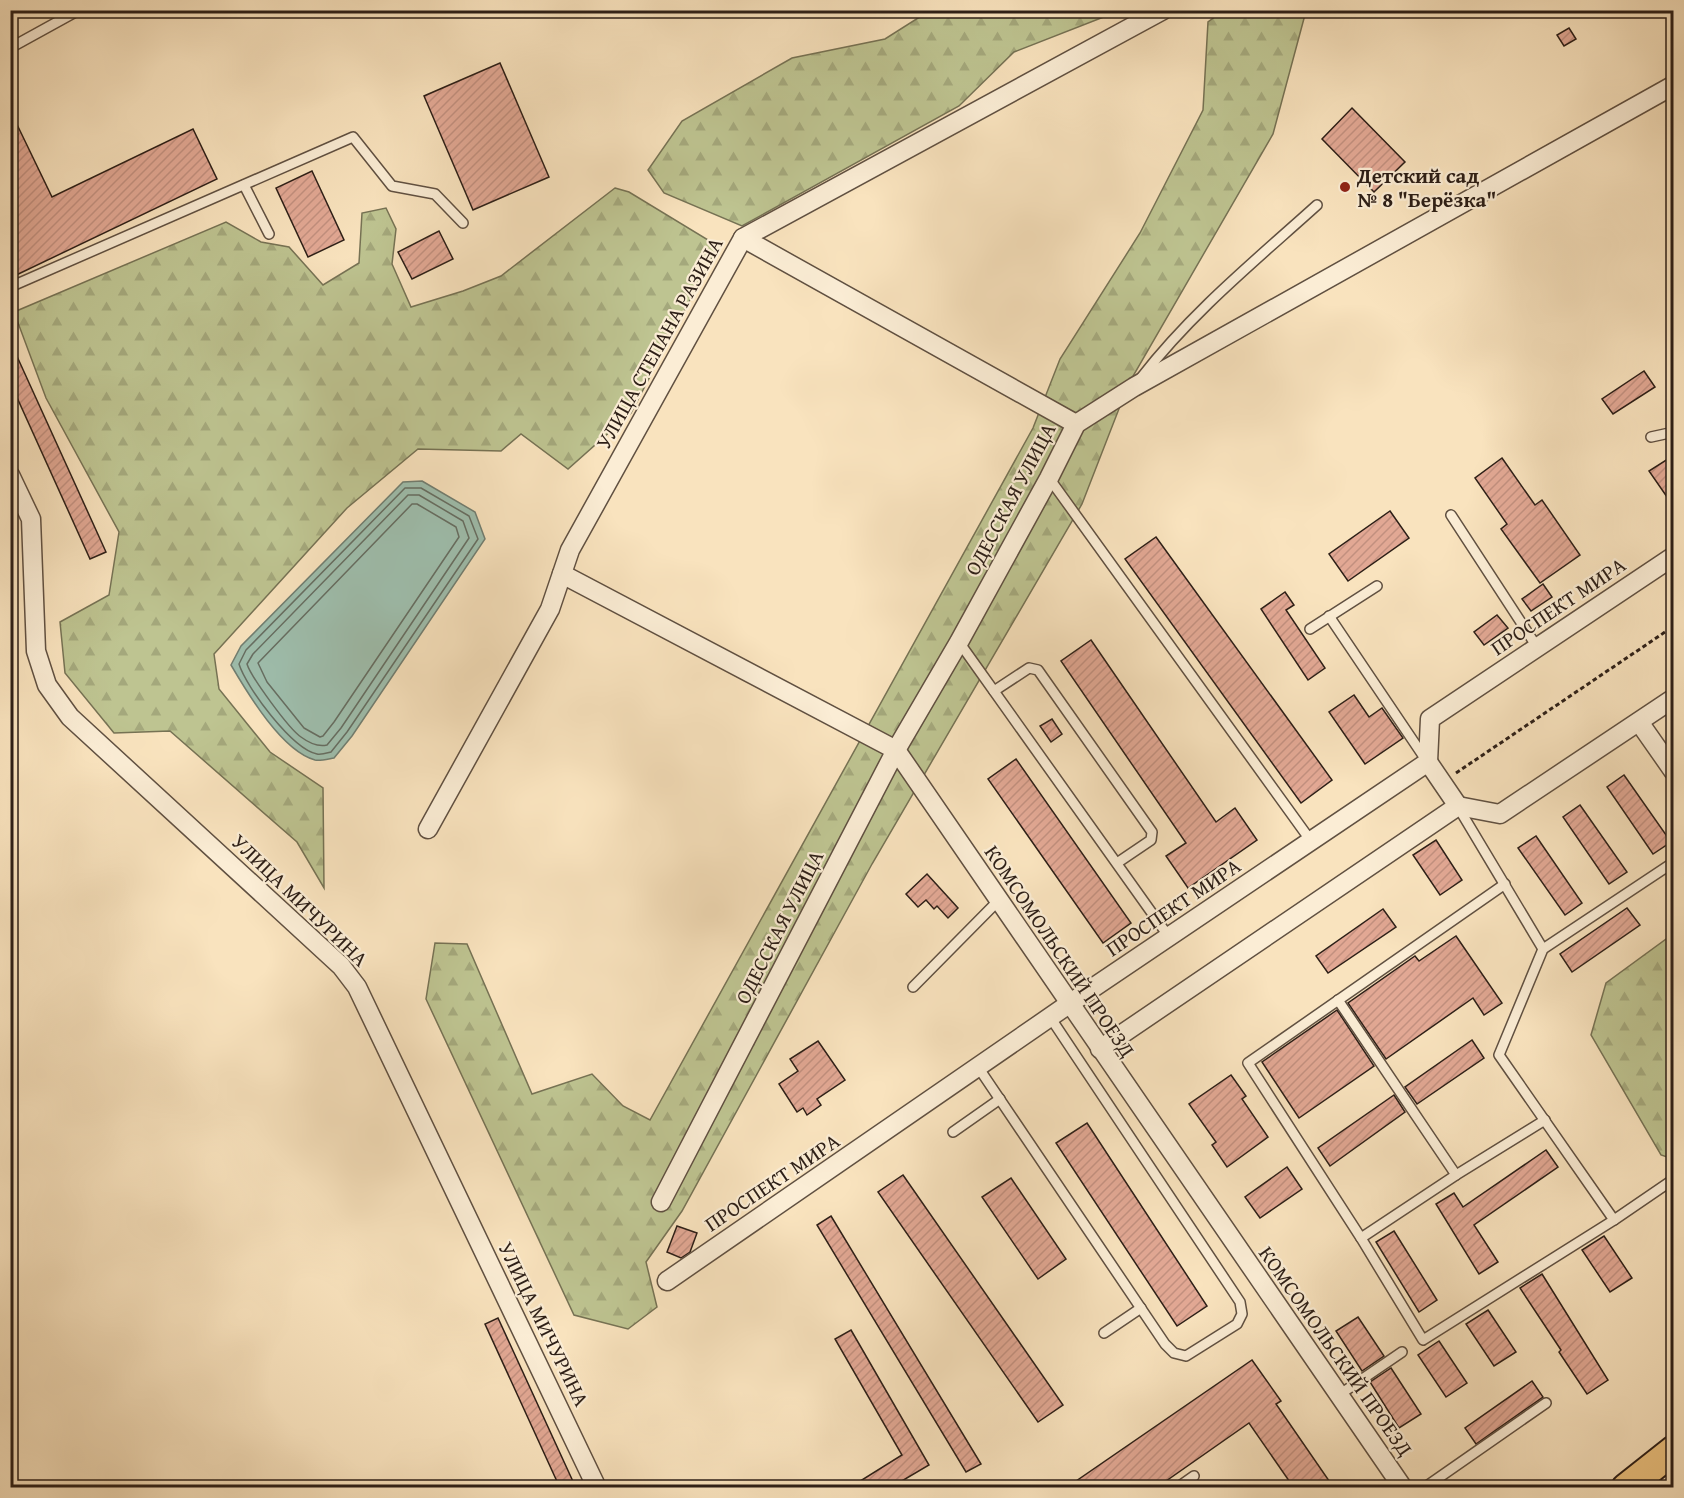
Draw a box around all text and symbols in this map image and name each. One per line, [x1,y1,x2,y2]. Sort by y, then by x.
place label: Детский сад № 8 "Берёзка" [1356,160,1496,215]
marker: Детский сад № 8 "Берёзка" [1338,180,1352,194]
street label: УЛИЦА СТЕПАНА РАЗИНА [588,231,730,455]
street label: ОДЕССКАЯ УЛИЦА [957,417,1063,581]
street label: ПРОСПЕКТ МИРА [1484,549,1632,663]
street label: УЛИЦА МИЧУРИНА [225,826,376,974]
street label: КОМСОМОЛЬСКИЙ ПРОЕЗД [977,839,1143,1063]
street label: ОДЕССКАЯ УЛИЦА [727,845,831,1009]
street label: ПРОСПЕКТ МИРА [1099,850,1247,964]
street label: ПРОСПЕКТ МИРА [698,1125,846,1239]
street label: УЛИЦА МИЧУРИНА [491,1237,597,1412]
street label: КОМСОМОЛЬСКИЙ ПРОЕЗД [1252,1240,1420,1462]

